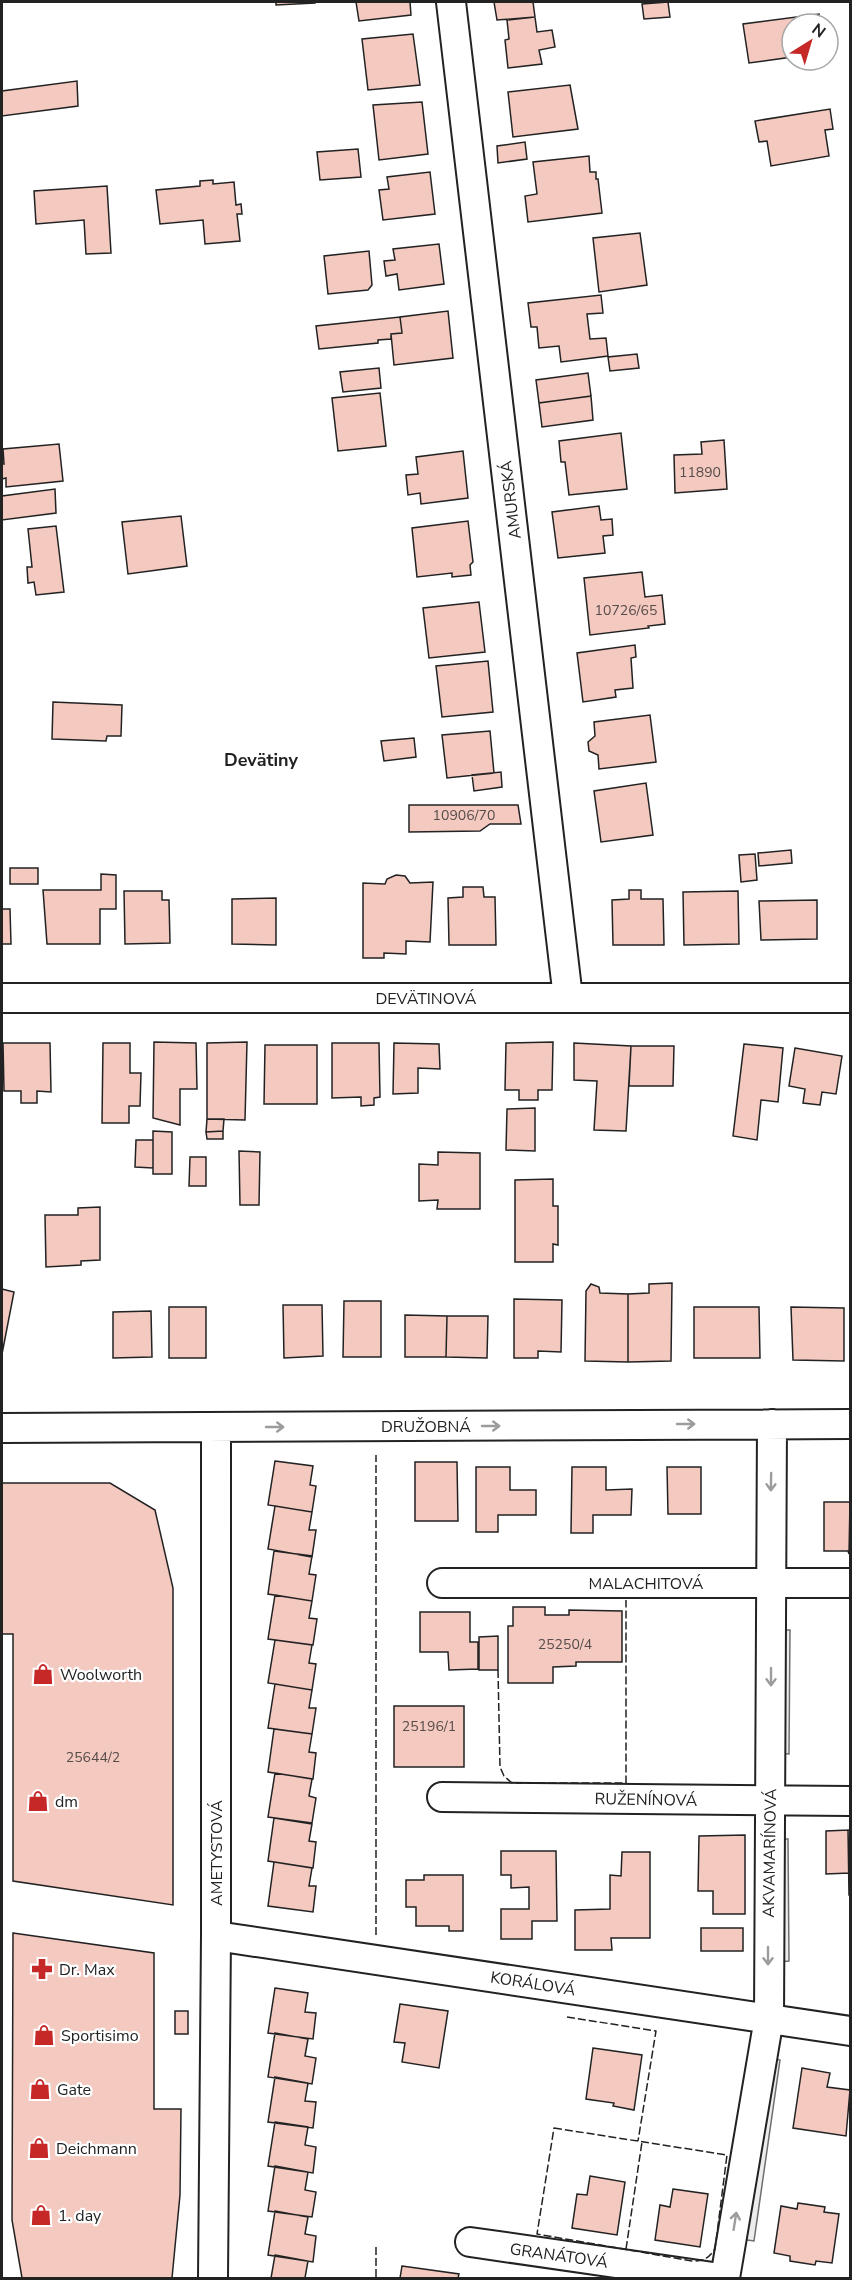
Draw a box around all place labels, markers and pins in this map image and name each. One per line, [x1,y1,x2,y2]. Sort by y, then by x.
shop icon: Woolworth [31,1662,55,1686]
place label: Woolworth [60,1664,142,1686]
shop icon: dm [26,1789,50,1813]
place label: dm [55,1791,78,1813]
pharmacy icon: Dr. Max [30,1957,54,1981]
place label: Dr. Max [59,1959,115,1981]
shop icon: Sportisimo [32,2023,56,2047]
place label: Sportisimo [61,2025,139,2047]
shop icon: Gate [28,2077,52,2101]
place label: Gate [57,2079,91,2101]
shop icon: Deichmann [27,2136,51,2160]
place label: Deichmann [56,2138,137,2160]
shop icon: 1. day [29,2203,53,2227]
place label: 1. day [58,2205,102,2227]

